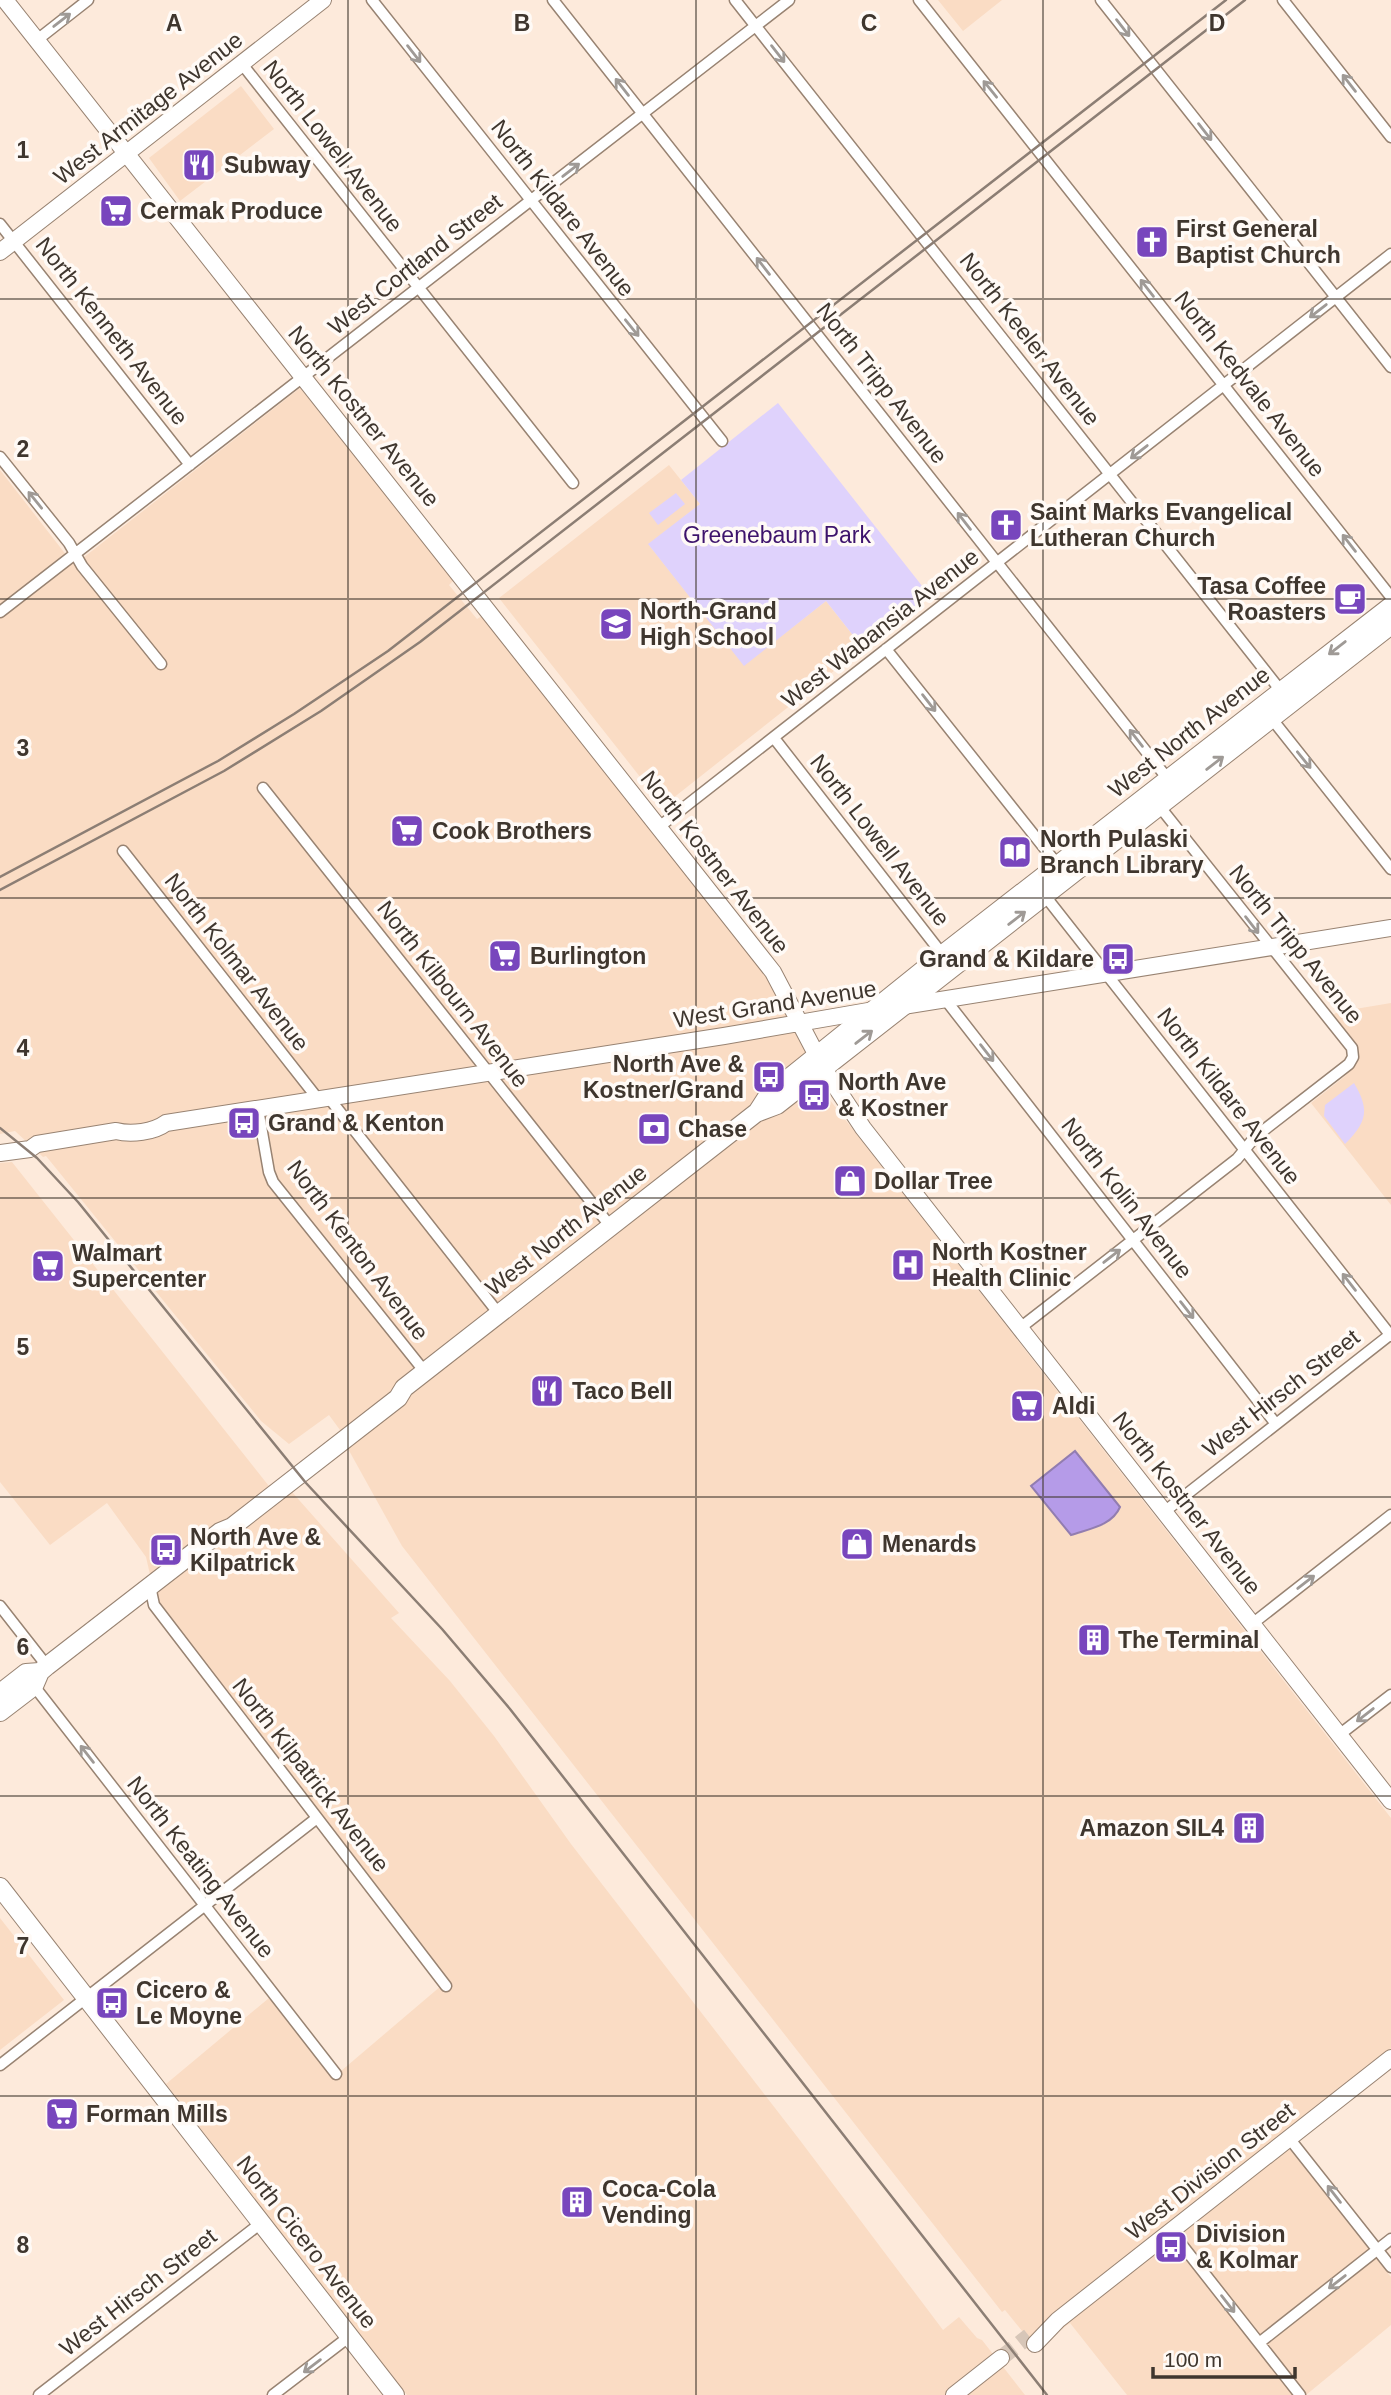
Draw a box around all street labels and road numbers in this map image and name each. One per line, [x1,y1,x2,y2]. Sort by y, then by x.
street label: West Armitage Avenue [49,26,247,190]
street label: North Lowell Avenue [258,55,408,237]
street label: North Kildare Avenue [486,115,640,301]
street label: West Cortland Street [323,188,507,340]
street label: North Kenneth Avenue [31,232,193,430]
street label: North Keeler Avenue [955,248,1105,430]
street label: North Kedvale Avenue [1169,286,1331,482]
street label: North Tripp Avenue [811,298,953,468]
street label: North Kostner Avenue [283,321,445,511]
street label: West Wabansia Avenue [776,543,984,713]
street label: West North Avenue [1103,661,1275,803]
street label: North Lowell Avenue [805,749,955,931]
street label: North Kostner Avenue [636,765,794,959]
street label: North Tripp Avenue [1224,859,1368,1029]
street label: North Kolmar Avenue [160,868,314,1056]
street label: North Kilbourn Avenue [372,895,534,1093]
street label: West Grand Avenue [672,975,878,1033]
street label: North Kildare Avenue [1152,1003,1306,1189]
street label: North Kolin Avenue [1056,1113,1198,1283]
street label: North Kenton Avenue [282,1155,434,1345]
street label: West North Avenue [480,1159,652,1301]
street label: West Hirsch Street [1198,1323,1365,1462]
street label: North Kostner Avenue [1108,1406,1266,1600]
street label: North Kilpatrick Avenue [227,1673,395,1877]
street label: North Keating Avenue [122,1771,280,1963]
street label: West Division Street [1121,2097,1300,2245]
street label: North Cicero Avenue [232,2151,382,2333]
street label: West Hirsch Street [55,2222,222,2361]

